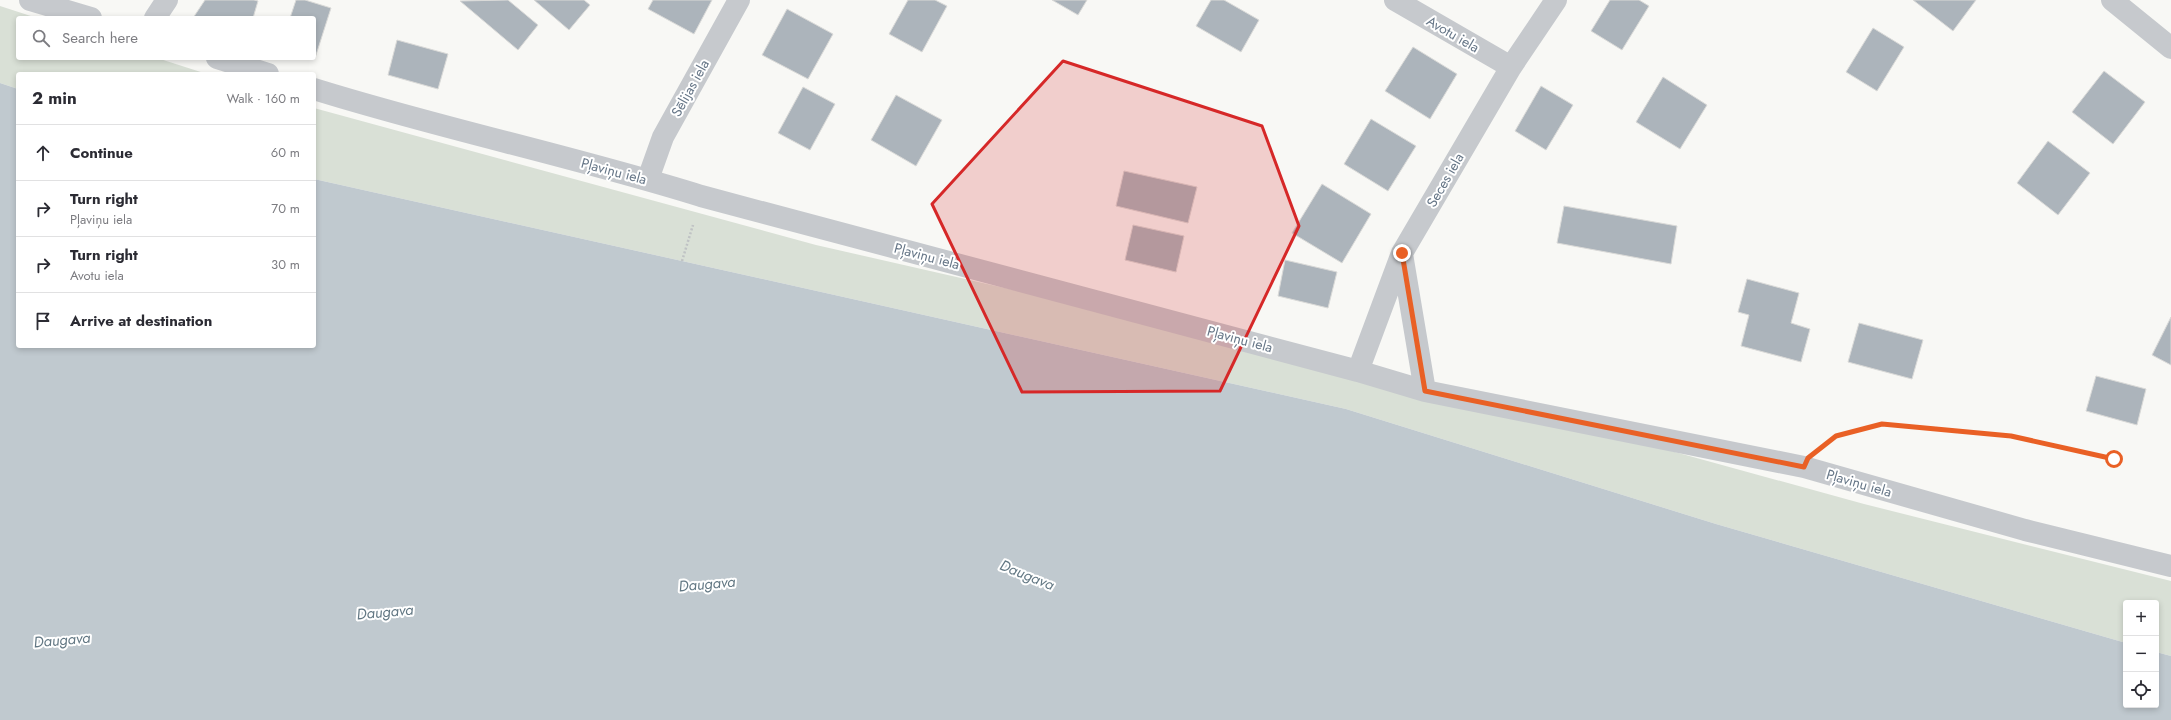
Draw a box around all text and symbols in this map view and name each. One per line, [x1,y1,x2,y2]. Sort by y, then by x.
street label: Avotu iela [1423,11,1483,57]
search box [16,16,316,60]
icon: search [30,27,52,49]
text: Search here [62,27,138,49]
street label: Sēlijas iela [666,56,714,120]
text: 2 min [32,86,77,110]
text: Walk · 160 m [227,89,300,108]
icon: ahead [32,142,54,164]
text: Continue [70,142,133,164]
text: 60 m [271,143,300,162]
street label: Seces iela [1421,149,1469,211]
street label: Pļaviņu iela [579,153,649,190]
text: Turn right [70,188,138,210]
icon: right [32,198,54,220]
text: 70 m [271,199,300,218]
text: Pļaviņu iela [70,210,132,229]
street label: Pļaviņu iela [892,238,962,275]
text: Turn right [70,244,138,266]
route end [1393,244,1411,262]
icon: right [32,254,54,276]
text: 30 m [271,255,300,274]
text: Avotu iela [70,266,124,285]
icon: arrive [32,310,54,332]
text: Arrive at destination [70,310,212,332]
street label: Pļaviņu iela [1205,321,1275,358]
route start [2105,450,2123,468]
street label: Pļaviņu iela [1824,464,1894,503]
water label: Daugava [996,554,1058,596]
water label: Daugava [678,570,737,597]
water label: Daugava [356,598,415,625]
map controls [2123,600,2159,708]
button: + [2123,600,2159,636]
water label: Daugava [33,626,92,653]
button: − [2123,636,2159,672]
button: locate [2123,672,2159,708]

